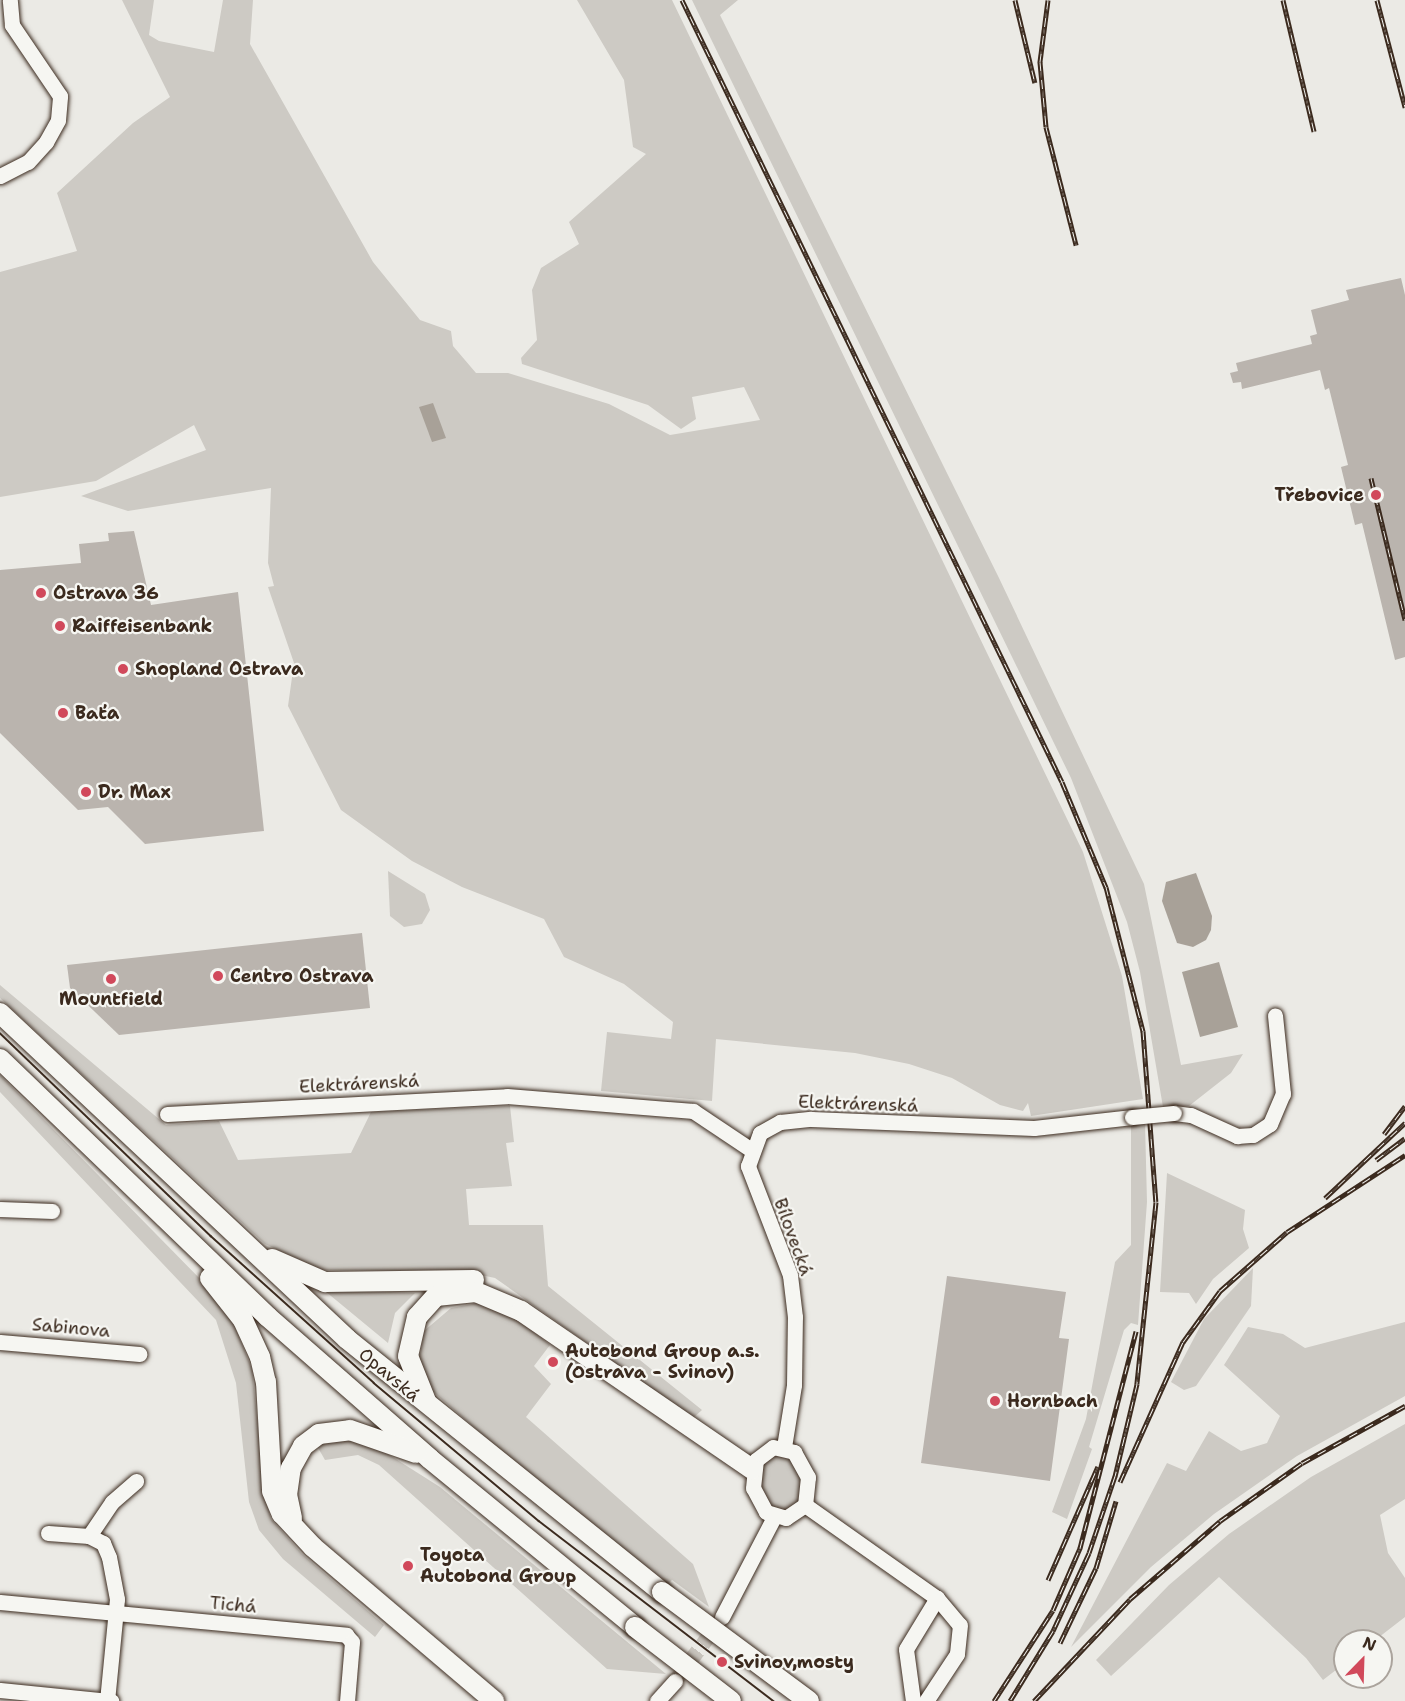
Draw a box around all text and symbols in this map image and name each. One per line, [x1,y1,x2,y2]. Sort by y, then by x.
place label: Třebovice [1275,484,1364,506]
marker: Třebovice [1369,488,1383,502]
place label: Ostrava 36 [53,582,159,604]
marker: Ostrava 36 [34,586,48,600]
place label: Raiffeisenbank [72,615,212,637]
marker: Raiffeisenbank [53,619,67,633]
place label: Shopland Ostrava [135,658,303,680]
marker: Shopland Ostrava [116,662,130,676]
place label: Baťa [75,702,119,724]
marker: Baťa [56,706,70,720]
place label: Dr. Max [98,781,171,803]
marker: Dr. Max [79,785,93,799]
place label: Centro Ostrava [230,965,373,987]
marker: Centro Ostrava [211,969,225,983]
marker: Mountfield [104,972,118,986]
place label: Mountfield [59,988,163,1010]
street label: Elektrárenská [298,1070,420,1098]
street label: Elektrárenská [798,1091,918,1117]
street label: Bílovecká [769,1195,817,1279]
street label: Sabinova [31,1314,111,1342]
place label: Autobond Group a.s. (Ostrava - Svinov) [565,1341,760,1384]
street label: Opavská [354,1343,424,1407]
marker: Autobond Group a.s. (Ostrava - Svinov) [546,1355,560,1369]
place label: Hornbach [1007,1390,1098,1412]
marker: Hornbach [988,1394,1002,1408]
place label: Toyota Autobond Group [420,1545,576,1588]
marker: Toyota Autobond Group [401,1559,415,1573]
street label: Tichá [209,1592,257,1618]
north arrow [1333,1629,1393,1689]
text: N [1360,1632,1379,1656]
place label: Svinov,mosty [734,1651,854,1673]
marker: Svinov,mosty [715,1655,729,1669]

